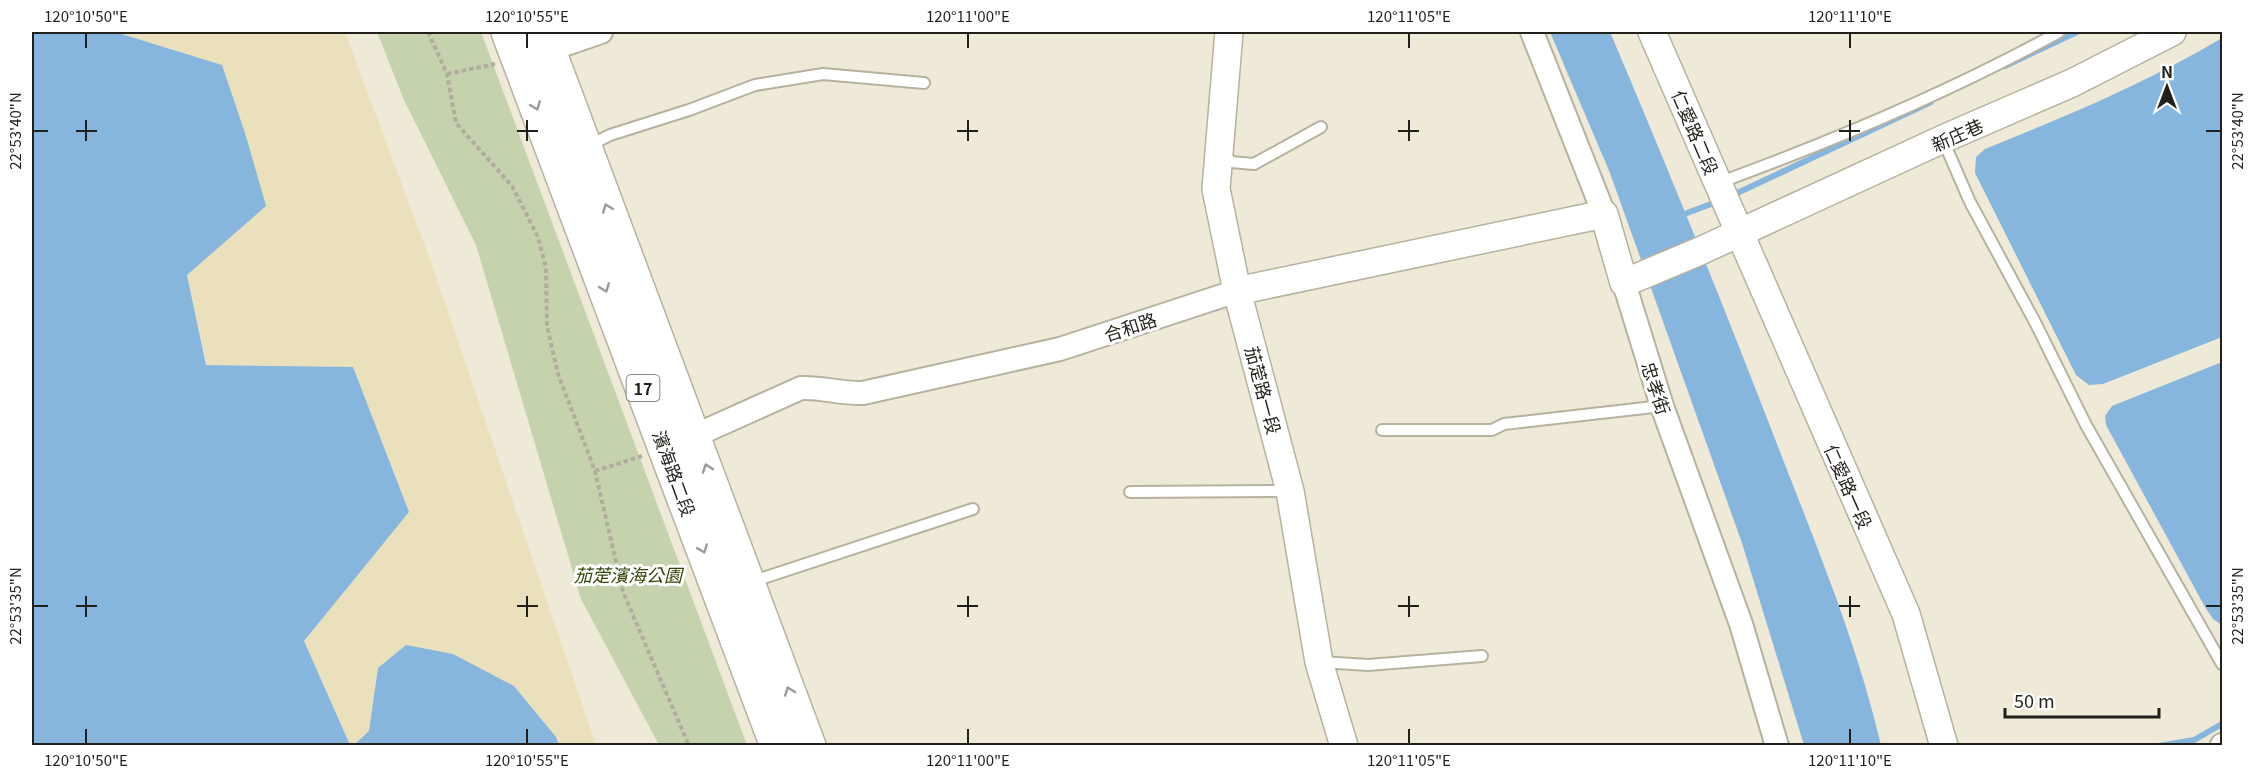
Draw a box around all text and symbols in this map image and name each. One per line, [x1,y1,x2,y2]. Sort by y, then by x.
text: 120°10'50"E [44,5,128,26]
text: 120°10'55"E [485,5,569,26]
text: 120°11'00"E [926,5,1010,26]
text: 120°11'05"E [1367,5,1451,26]
text: 120°11'10"E [1808,5,1892,26]
north arrow [2137,57,2197,117]
text: N [2161,59,2173,83]
street label: 仁愛路二段 [1666,85,1726,179]
text: 22°53'40"N [4,92,25,170]
text: 22°53'40"N [2226,92,2247,170]
one-way arrow [528,100,541,111]
street label: 新庄巷 [1927,111,1987,157]
one-way arrow [602,203,614,214]
one-way arrow [598,282,611,293]
street label: 合和路 [1100,305,1160,347]
street label: 茄萣路一段 [1240,343,1288,437]
street label: 忠孝街 [1636,358,1678,418]
road number: 17 [626,375,660,401]
street label: 濱海路二段 [647,426,703,520]
street label: 仁愛路一段 [1819,440,1879,532]
one-way arrow [701,464,714,474]
one-way arrow [696,543,708,554]
park label: 茄萣濱海公園 [574,561,685,587]
text: 22°53'35"N [4,567,25,645]
text: 22°53'35"N [2226,567,2247,645]
scale bar [2005,681,2160,719]
one-way arrow [784,686,796,697]
text: 50 m [2014,687,2055,713]
text: 120°10'50"E [44,749,128,770]
text: 120°10'55"E [485,749,569,770]
text: 120°11'00"E [926,749,1010,770]
text: 120°11'05"E [1367,749,1451,770]
text: 120°11'10"E [1808,749,1892,770]

